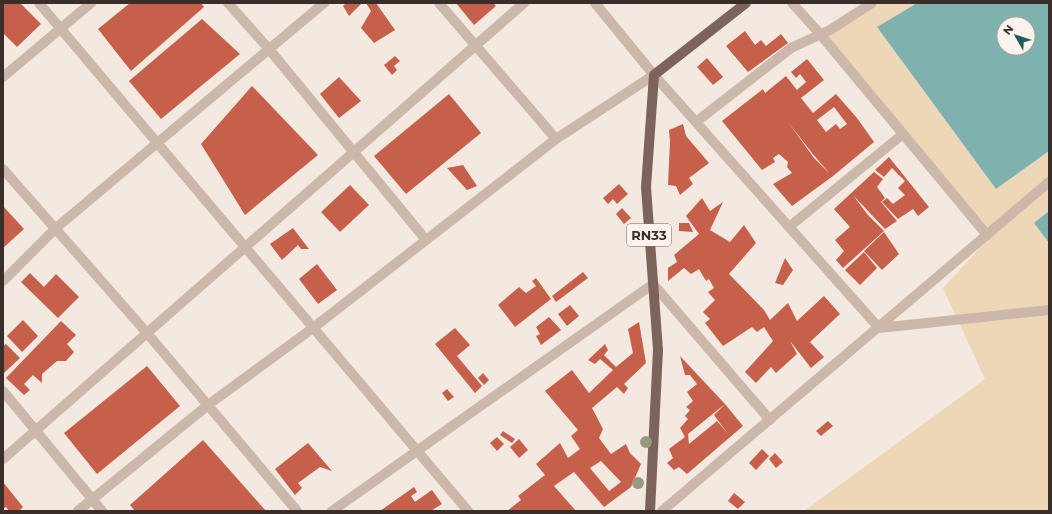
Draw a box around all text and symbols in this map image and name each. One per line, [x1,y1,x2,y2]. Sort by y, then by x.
north arrow [996,16,1036,56]
text: N [1000,22,1016,38]
road number: RN33 [627,224,671,246]

